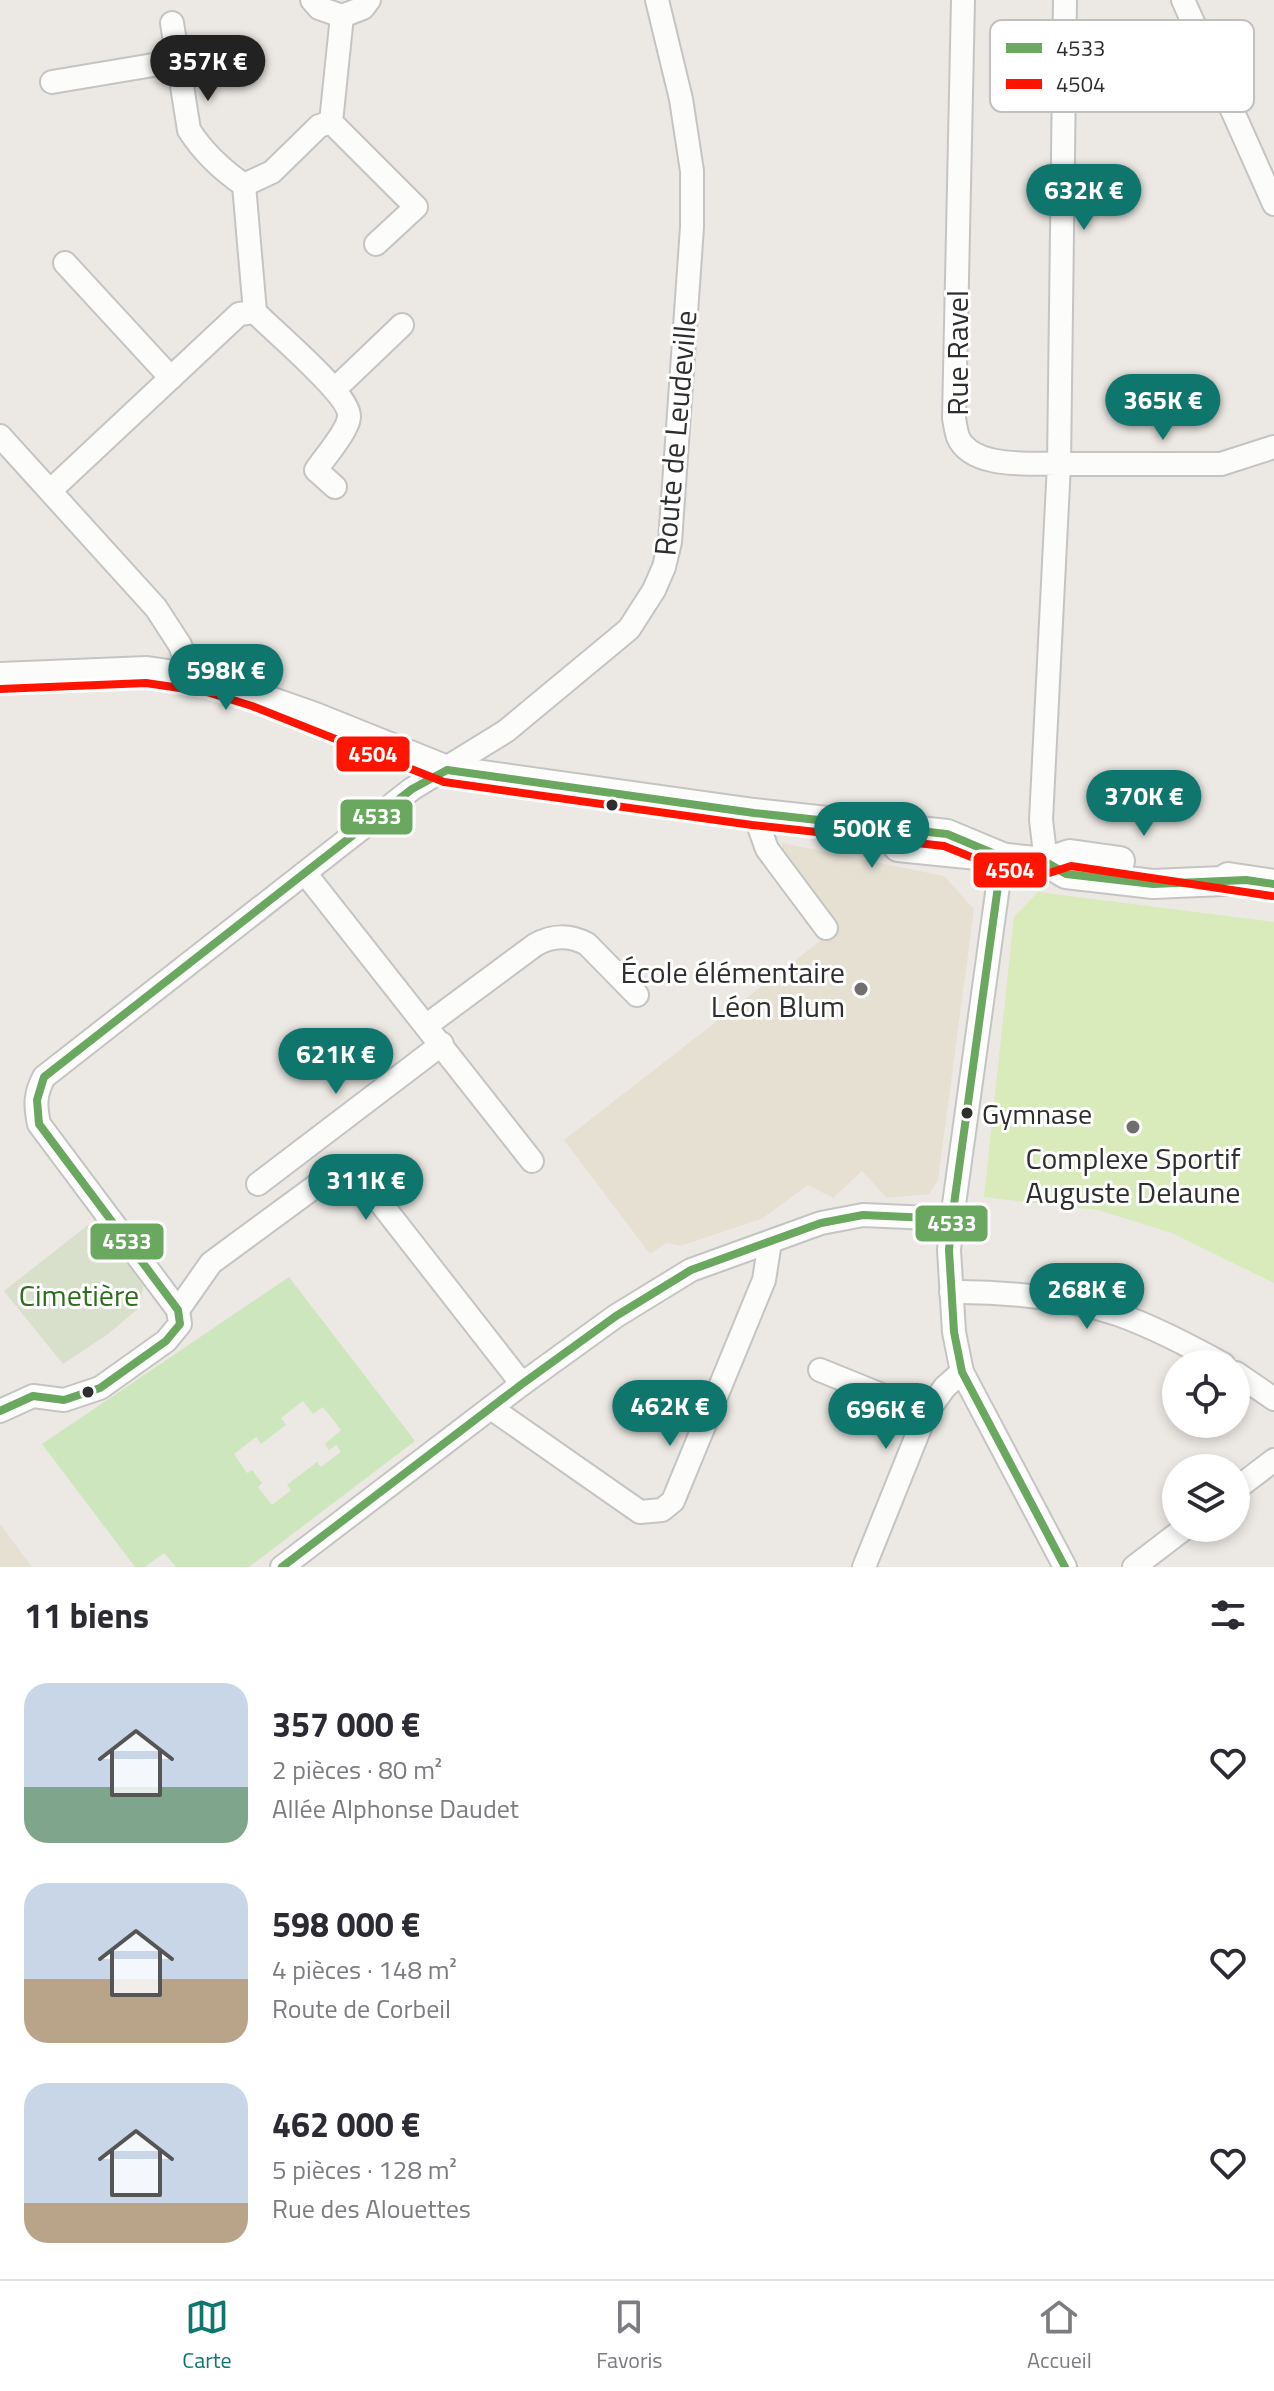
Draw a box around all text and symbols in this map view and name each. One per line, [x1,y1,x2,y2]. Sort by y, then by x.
legend [990,20,1254,112]
text: 4533 [1056,31,1105,65]
pin: 357K € [143,35,273,103]
text: 357K € [168,41,248,80]
text: 4504 [1056,67,1105,101]
pin: 632K € [1019,164,1149,232]
text: 632K € [1044,170,1124,209]
street label: Rue Ravel [934,290,980,416]
street label: Route de Leudeville [641,308,709,558]
pin: 365K € [1098,374,1228,442]
text: 365K € [1123,380,1203,419]
pin: 598K € [161,644,291,712]
text: 598K € [186,650,266,689]
line badge: 4504 [335,735,411,773]
text: 4504 [348,737,398,771]
pin: 370K € [1079,770,1209,838]
text: 370K € [1104,776,1184,815]
unlabelled marker [604,797,620,813]
line badge: 4533 [339,798,414,836]
text: 4533 [352,799,402,833]
pin: 500K € [807,802,937,870]
text: 500K € [832,808,912,847]
line badge: 4504 [972,851,1048,889]
text: 4504 [985,853,1035,887]
place label: École élémentaire Léon Blum [620,949,845,1029]
marker: École élémentaire Léon Blum [852,980,870,998]
pin: 621K € [271,1028,401,1096]
text: 621K € [296,1034,376,1073]
place label: Gymnase [982,1092,1092,1135]
marker: Gymnase [959,1105,975,1121]
marker: Complexe Sportif Auguste Delaune [1124,1118,1142,1136]
place label: Complexe Sportif Auguste Delaune [1025,1135,1241,1215]
pin: 311K € [301,1154,431,1222]
text: 311K € [326,1160,406,1199]
line badge: 4533 [914,1204,989,1243]
text: 4533 [927,1206,977,1240]
line badge: 4533 [89,1222,165,1261]
text: 4533 [102,1224,152,1258]
pin: 268K € [1022,1263,1152,1331]
text: 268K € [1047,1269,1127,1308]
park label: Cimetière [19,1272,139,1318]
map controls [1162,1350,1250,1542]
button: locate [1162,1350,1250,1438]
pin: 462K € [605,1380,735,1448]
pin: 696K € [821,1383,951,1451]
unlabelled marker [80,1384,96,1400]
text: 462K € [630,1386,710,1425]
text: 696K € [846,1389,926,1428]
button: layers [1162,1454,1250,1542]
text: 11 biens [24,1589,149,1641]
icon: filters [1206,1593,1250,1637]
text: 357 000 € [272,1698,420,1750]
icon: home [88,1715,184,1811]
icon: heart [1206,1741,1250,1785]
text: 2 pièces · 80 m² [272,1750,442,1789]
text: Allée Alphonse Daudet [272,1789,519,1828]
text: 598 000 € [272,1898,420,1950]
icon: home [88,1915,184,2011]
icon: heart [1206,1941,1250,1985]
text: 4 pièces · 148 m² [272,1950,457,1989]
text: Route de Corbeil [272,1989,451,2028]
text: 462 000 € [272,2098,420,2150]
icon: home [88,2115,184,2211]
icon: heart [1206,2141,1250,2185]
text: 5 pièces · 128 m² [272,2150,457,2189]
text: Rue des Alouettes [272,2189,471,2228]
tab: Carte [182,2295,232,2377]
tab: Favoris [596,2295,663,2377]
tab: Accueil [1027,2295,1092,2377]

